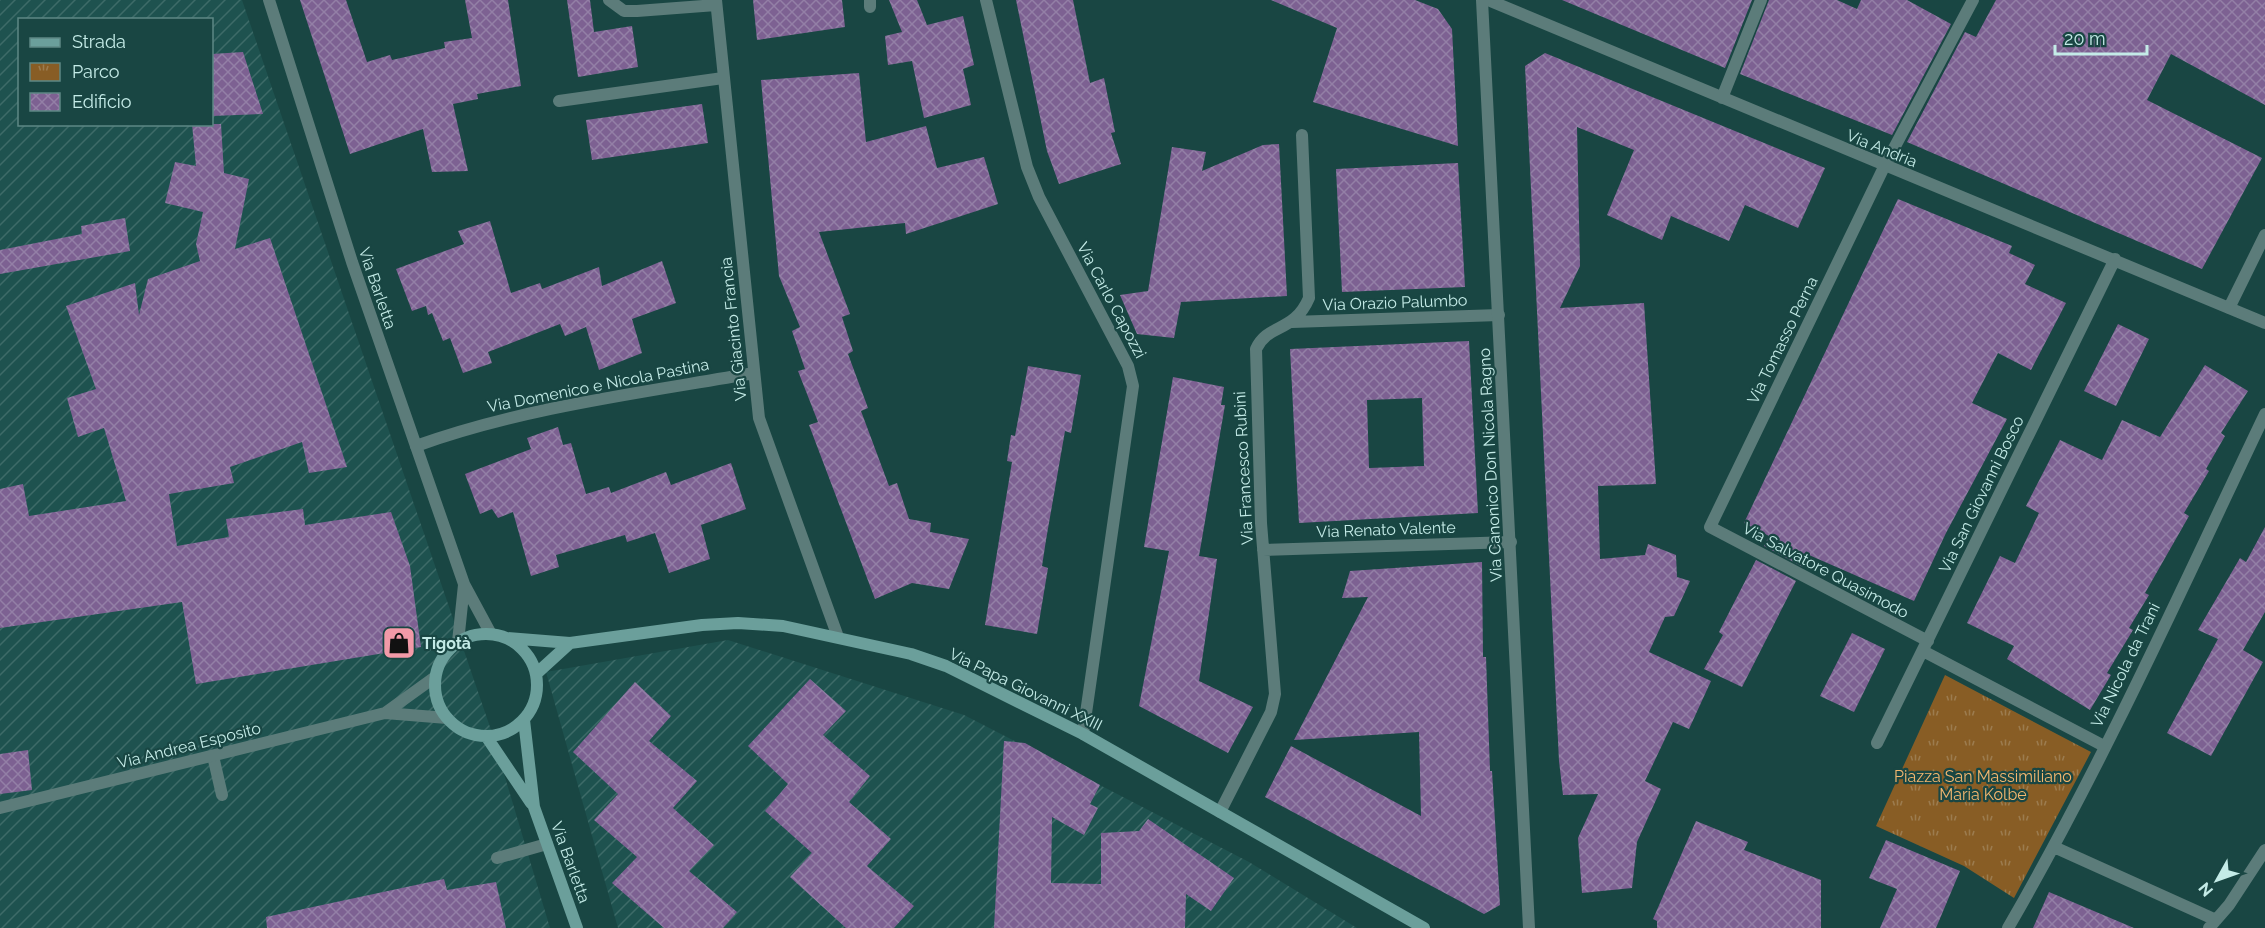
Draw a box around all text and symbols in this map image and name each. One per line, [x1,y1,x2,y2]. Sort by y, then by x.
legend [18,18,213,126]
scale bar [2055,18,2146,56]
text: 20 m [2064,28,2106,49]
text: Strada [72,31,126,52]
text: Parco [72,61,120,82]
text: Edificio [72,91,132,112]
street label: Via Andria [1844,126,1920,171]
street label: Via Carlo Capozzi [1073,239,1150,361]
street label: Via Barletta [355,245,400,332]
street label: Via Giacinto Francia [716,256,751,402]
street label: Via Tomasso Perna [1743,273,1822,407]
street label: Via Orazio Palumbo [1322,290,1468,315]
street label: Via Canonico Don Nicola Ragno [1475,348,1506,582]
street label: Via Domenico e Nicola Pastina [486,355,710,416]
street label: Via Francesco Rubini [1230,391,1257,545]
street label: Via San Giovanni Bosco [1935,413,2028,576]
street label: Via Renato Valente [1316,518,1456,541]
street label: Via Salvatore Quasimodo [1739,519,1912,622]
street label: Via Nicola da Trani [2087,600,2164,731]
shop icon: Tigotà [381,625,417,661]
place label: Tigotà [422,634,471,653]
street label: Via Papa Giovanni XXIII [946,644,1105,735]
street label: Via Andrea Esposito [115,718,263,772]
park label: Piazza San Massimiliano Maria Kolbe [1894,767,2072,804]
street label: Via Barletta [547,819,594,905]
north arrow [2187,850,2247,910]
text: N [2195,879,2217,900]

